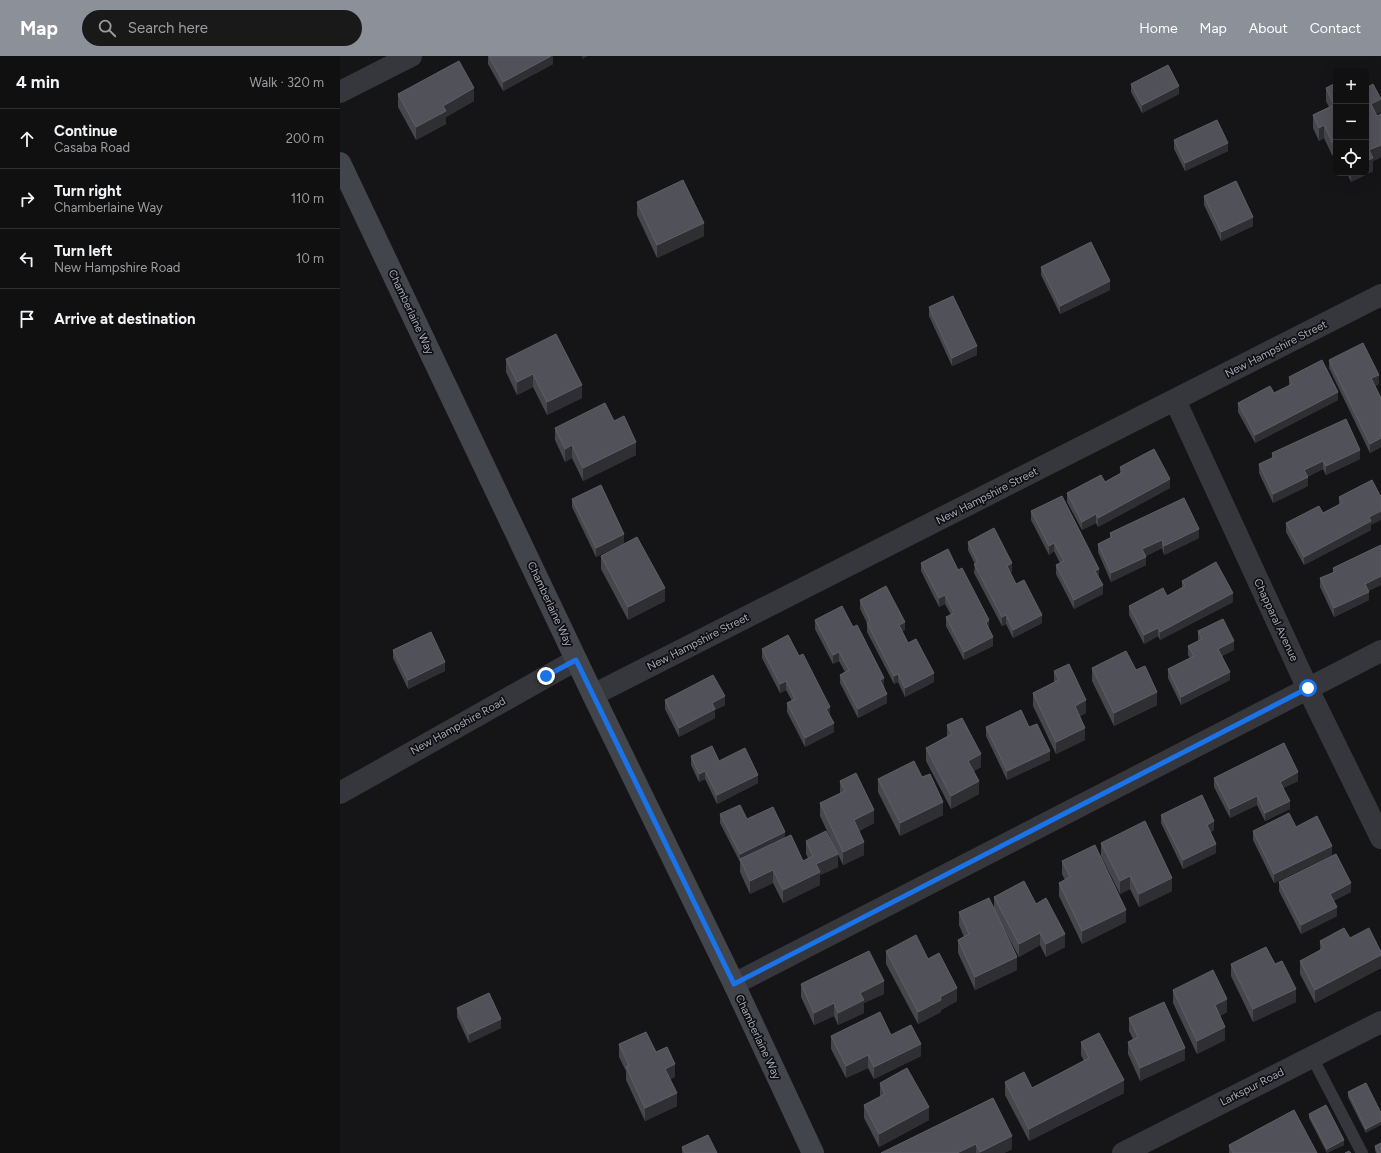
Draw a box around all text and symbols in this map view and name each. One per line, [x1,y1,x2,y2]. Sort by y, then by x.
search box [82,10,362,46]
text: Map [20,17,58,40]
icon: search [96,17,118,39]
text: Search here [128,19,208,37]
text: Home [1139,20,1178,37]
text: Map [1200,20,1227,37]
text: About [1249,20,1288,37]
text: Contact [1310,20,1361,37]
map controls [1333,68,1369,176]
button: + [1333,68,1369,104]
text: 4 min [16,72,60,92]
text: Walk · 320 m [250,75,324,90]
button: − [1333,104,1369,140]
text: Continue [54,122,117,140]
icon: ahead [16,128,38,150]
text: 200 m [286,131,324,146]
text: Casaba Road [54,140,130,155]
button: locate [1333,140,1369,176]
text: Turn right [54,182,122,200]
icon: right [16,188,38,210]
text: 110 m [291,191,324,206]
text: Chamberlaine Way [54,200,163,215]
text: Turn left [54,242,112,260]
icon: left [16,248,38,270]
text: 10 m [296,251,324,266]
text: New Hampshire Road [54,260,181,275]
street label: Chamberlaine Way [386,268,436,357]
icon: arrive [16,308,38,330]
text: Arrive at destination [54,310,195,328]
street label: New Hampshire Street [1223,318,1329,380]
street label: New Hampshire Street [934,465,1040,527]
street label: Chamberlaine Way [525,560,575,649]
street label: Chapparal Avenue [1251,576,1301,664]
street label: New Hampshire Street [645,611,751,673]
route end [537,667,555,685]
route start [1299,679,1317,697]
street label: New Hampshire Road [408,694,508,758]
street label: Chamberlaine Way [733,993,783,1082]
street label: Larkspur Road [1218,1065,1286,1109]

